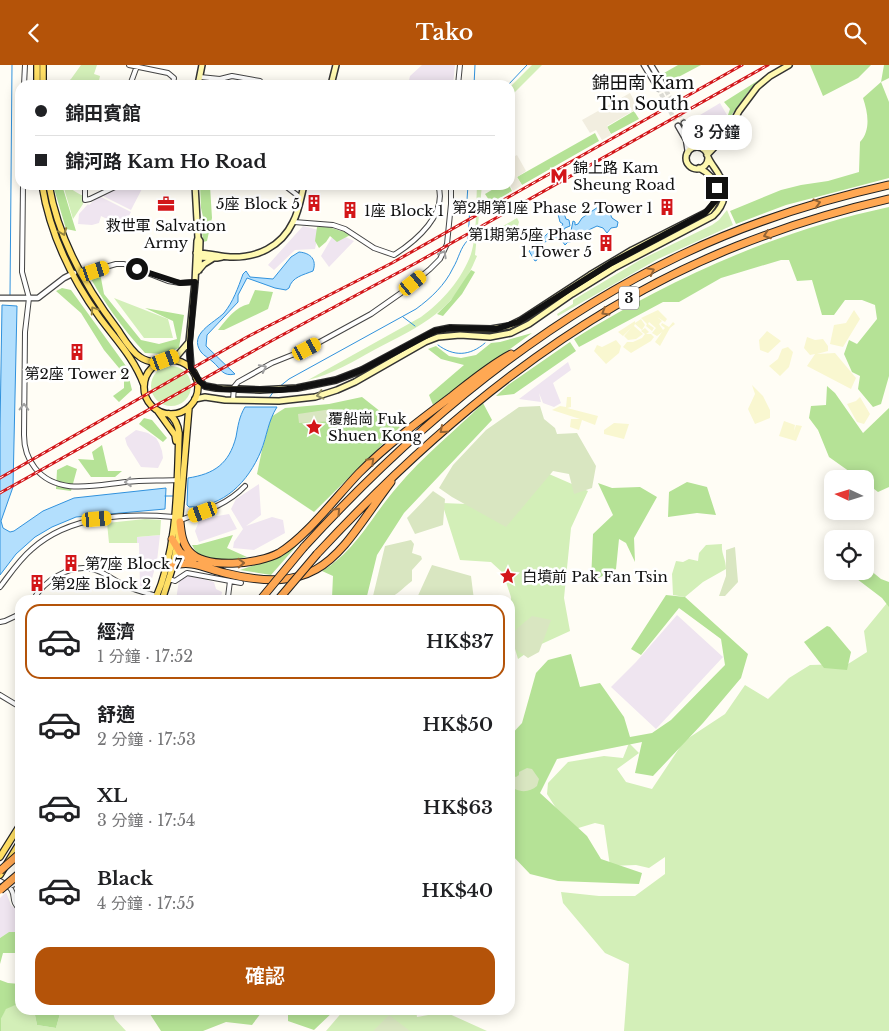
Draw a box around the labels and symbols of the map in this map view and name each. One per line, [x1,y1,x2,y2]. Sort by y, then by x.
district label: 錦田南 Kam Tin South [592,72,694,115]
callout: 3 分鐘 [682,116,752,151]
place label: 錦上路 Kam Sheung Road [573,158,675,194]
metro station icon: 錦上路 Kam Sheung Road [549,166,569,186]
route end [706,177,728,199]
building icon: 5座 Block 5 [304,193,324,213]
office icon: 救世軍 Salvation Army [156,194,176,214]
place label: 5座 Block 5 [216,194,300,213]
building icon: 第2期第1座 Phase 2 Tower 1 [657,197,677,217]
place label: 第2期第1座 Phase 2 Tower 1 [452,198,653,217]
one-way arrow [813,199,821,209]
building icon: 1座 Block 1 [340,200,360,220]
place label: 1座 Block 1 [364,201,444,220]
place label: 救世軍 Salvation Army [106,216,226,252]
place label: 第1期第5座 Phase 1 Tower 5 [468,225,592,261]
one-way arrow [57,227,67,235]
one-way arrow [763,229,771,239]
building icon: 第1期第5座 Phase 1 Tower 5 [596,233,616,253]
one-way arrow [436,250,446,259]
route start [126,258,148,280]
car [78,259,111,283]
one-way arrow [645,267,654,277]
car [396,268,429,298]
road number: 3 [619,287,639,309]
one-way arrow [91,306,100,315]
one-way arrow [601,306,610,316]
car [290,335,323,363]
building icon: 第2座 Tower 2 [67,342,87,362]
car [148,348,181,372]
place label: 第2座 Tower 2 [25,364,129,383]
one-way arrow [258,364,267,374]
one-way arrow [316,389,325,400]
one-way arrow [19,403,29,411]
place label: 覆船崗 Fuk Shuen Kong [328,409,423,445]
place icon: 覆船崗 Fuk Shuen Kong [304,417,324,437]
one-way arrow [440,424,449,433]
one-way arrow [366,458,375,467]
north arrow [824,470,874,520]
one-way arrow [124,476,132,487]
car [186,500,219,524]
one-way arrow [331,508,340,517]
car [81,510,112,528]
building icon: 第7座 Block 7 [61,553,81,573]
place label: 第7座 Block 7 [85,554,182,573]
one-way arrow [238,558,246,568]
place icon: 白墳前 Pak Fan Tsin [498,566,518,586]
place label: 白墳前 Pak Fan Tsin [522,567,668,586]
building icon: 第2座 Block 2 [27,573,47,593]
place label: 第2座 Block 2 [51,574,151,593]

